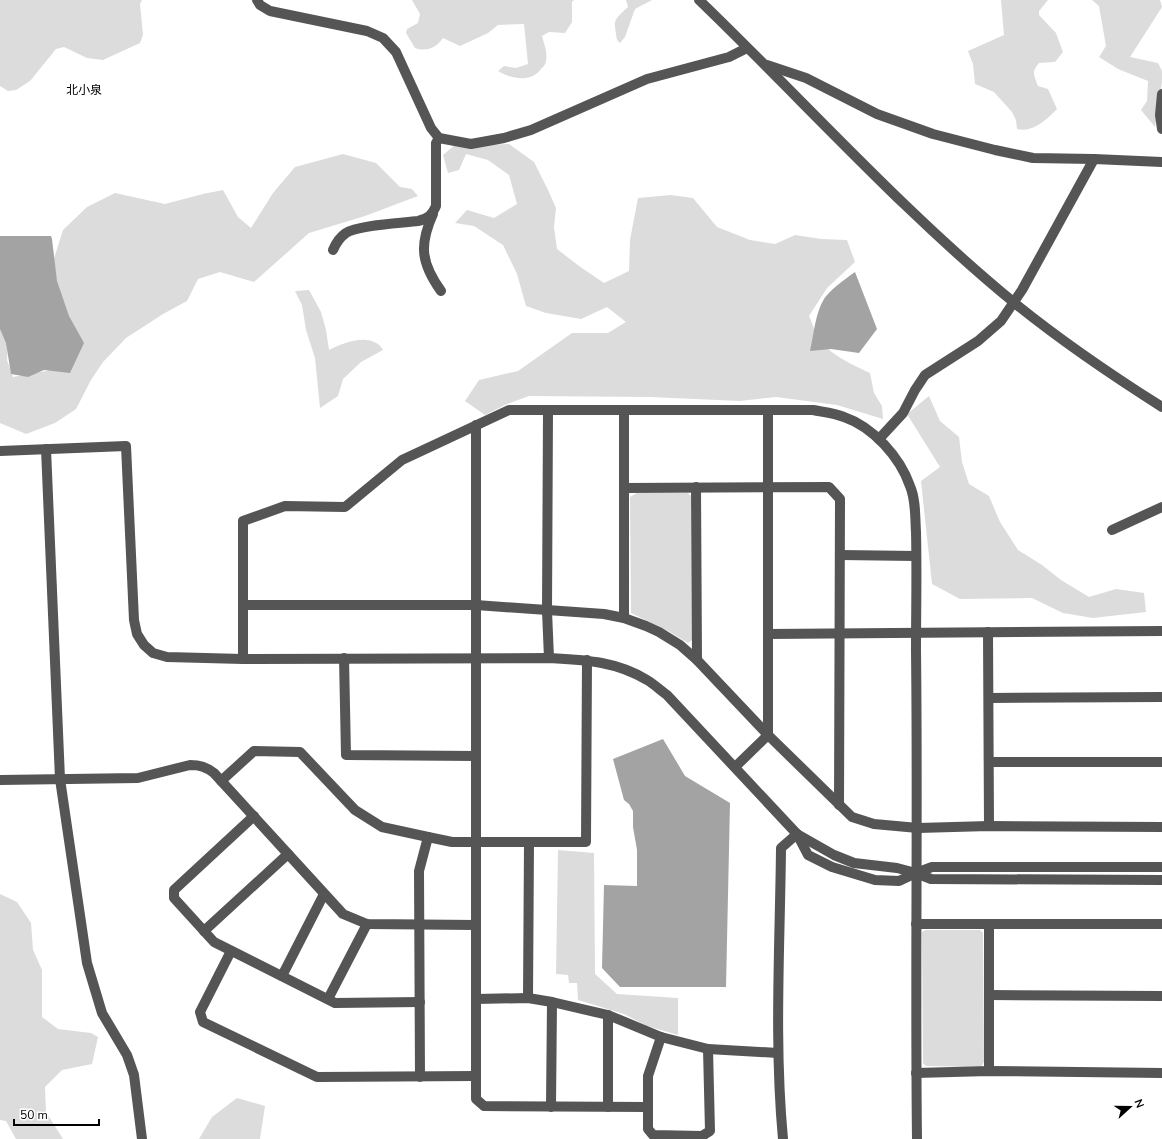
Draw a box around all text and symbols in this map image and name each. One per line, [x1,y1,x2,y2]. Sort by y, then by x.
district label: 北小泉 [66,82,102,98]
north arrow [1110,1087,1150,1127]
text: N [1130,1097,1147,1110]
scale bar [14,1101,99,1127]
text: 50 m [20,1107,48,1123]

